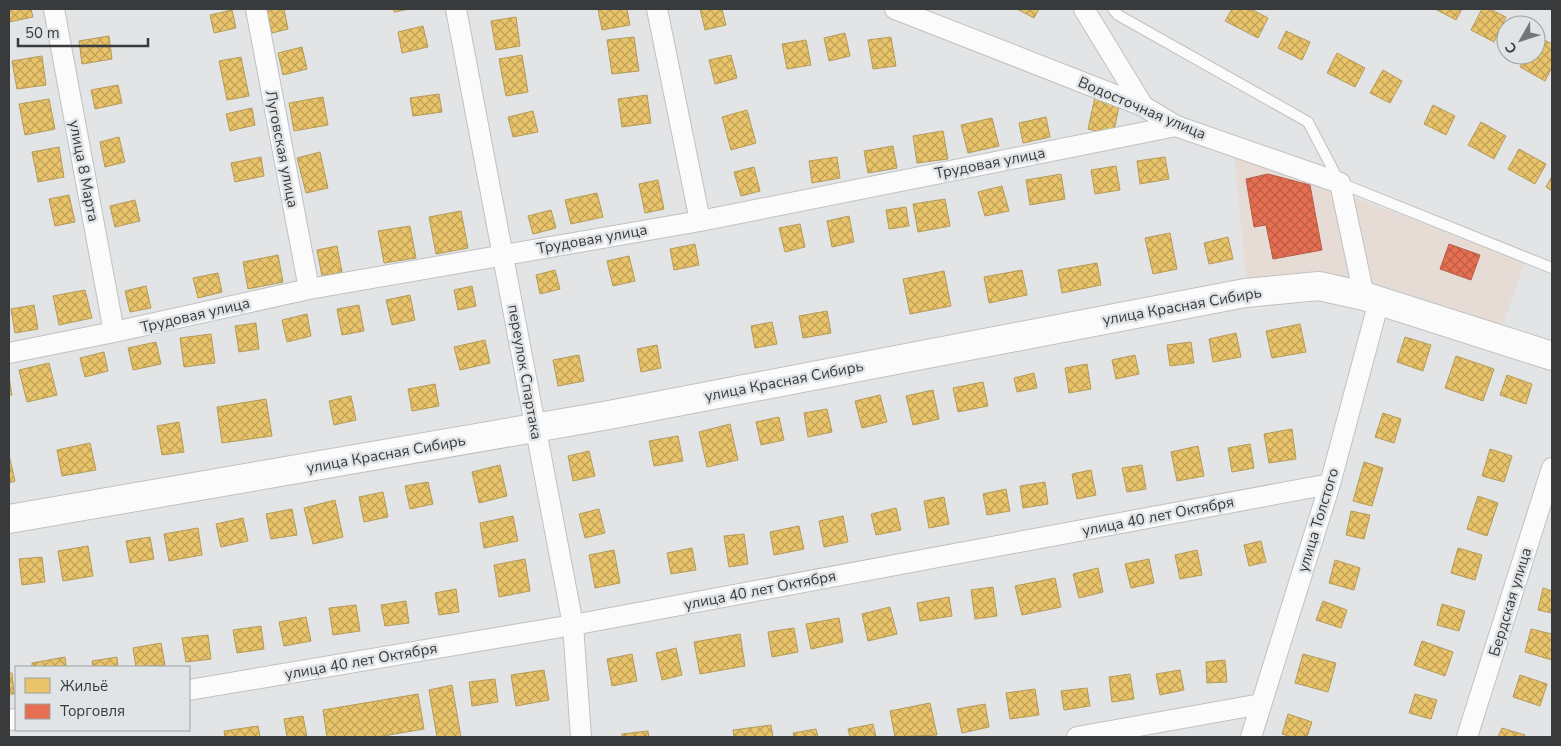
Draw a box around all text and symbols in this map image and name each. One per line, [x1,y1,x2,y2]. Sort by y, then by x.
scale bar [18,15,148,47]
north arrow [1496,15,1546,65]
text: 50 m [25,23,60,43]
text: С [1501,38,1522,58]
street label: Водосточная улица [1075,72,1209,144]
street label: Луговская улица [261,89,303,209]
street label: улица 8 Марта [64,118,104,224]
street label: Трудовая улица [933,143,1047,183]
street label: Трудовая улица [535,219,649,259]
street label: улица Красная Сибирь [1101,282,1263,330]
street label: Трудовая улица [138,293,252,337]
street label: переулок Спартака [503,303,547,441]
street label: улица Красная Сибирь [703,356,865,406]
street label: улица Красная Сибирь [305,430,467,478]
street label: улица Толстого [1293,466,1343,574]
street label: улица 40 лет Октября [1080,491,1236,541]
street label: Бердская улица [1484,545,1536,659]
street label: улица 40 лет Октября [682,565,838,615]
street label: улица 40 лет Октября [283,638,439,684]
legend [15,666,190,731]
text: Жильё [60,676,108,696]
text: Торговля [60,701,125,721]

